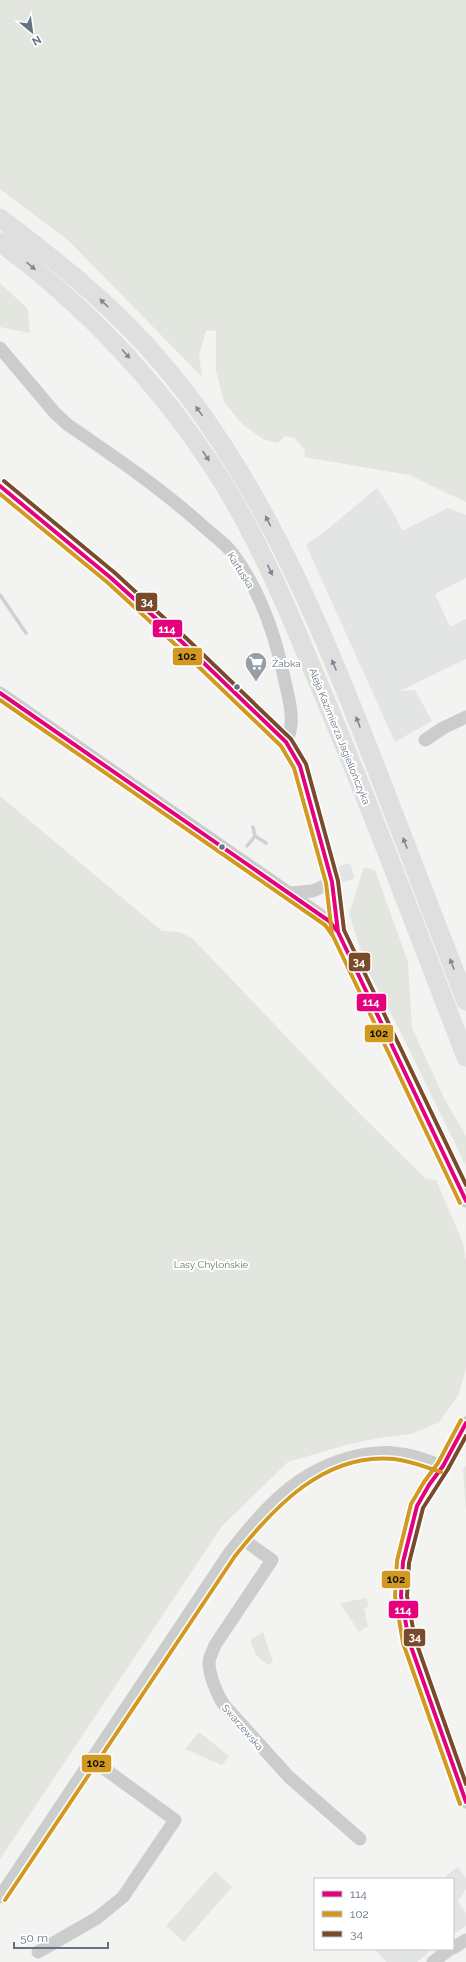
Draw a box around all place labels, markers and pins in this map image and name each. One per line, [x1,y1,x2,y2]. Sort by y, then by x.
supermarket icon: Żabka [243,650,269,683]
place label: Żabka [272,658,301,669]
unlabelled marker [232,682,242,692]
unlabelled marker [217,842,227,852]

